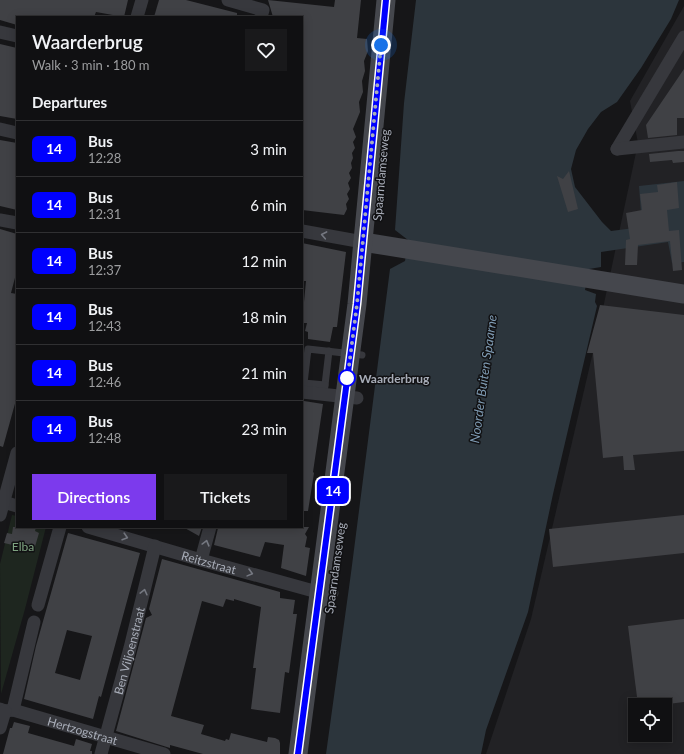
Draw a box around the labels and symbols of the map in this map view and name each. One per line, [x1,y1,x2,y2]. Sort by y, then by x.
your location [371,35,391,55]
street label: Spaarndamseweg [370,128,392,222]
one-way arrow [321,232,328,240]
water label: Noorder Buiten Spaarne [466,314,500,444]
marker: Waarderbrug [338,369,356,387]
place label: Waarderbrug [359,371,430,386]
line badge: 14 [315,478,351,504]
street label: Spaarndamseweg [321,521,349,615]
one-way arrow [122,533,129,541]
park label: Elba [12,539,34,554]
one-way arrow [201,540,209,547]
street label: Reitzstraat [180,547,239,577]
one-way arrow [247,568,254,577]
one-way arrow [140,589,148,595]
street label: Ben Viljoenstraat [110,605,147,696]
street label: Hertzogstraat [46,713,120,748]

